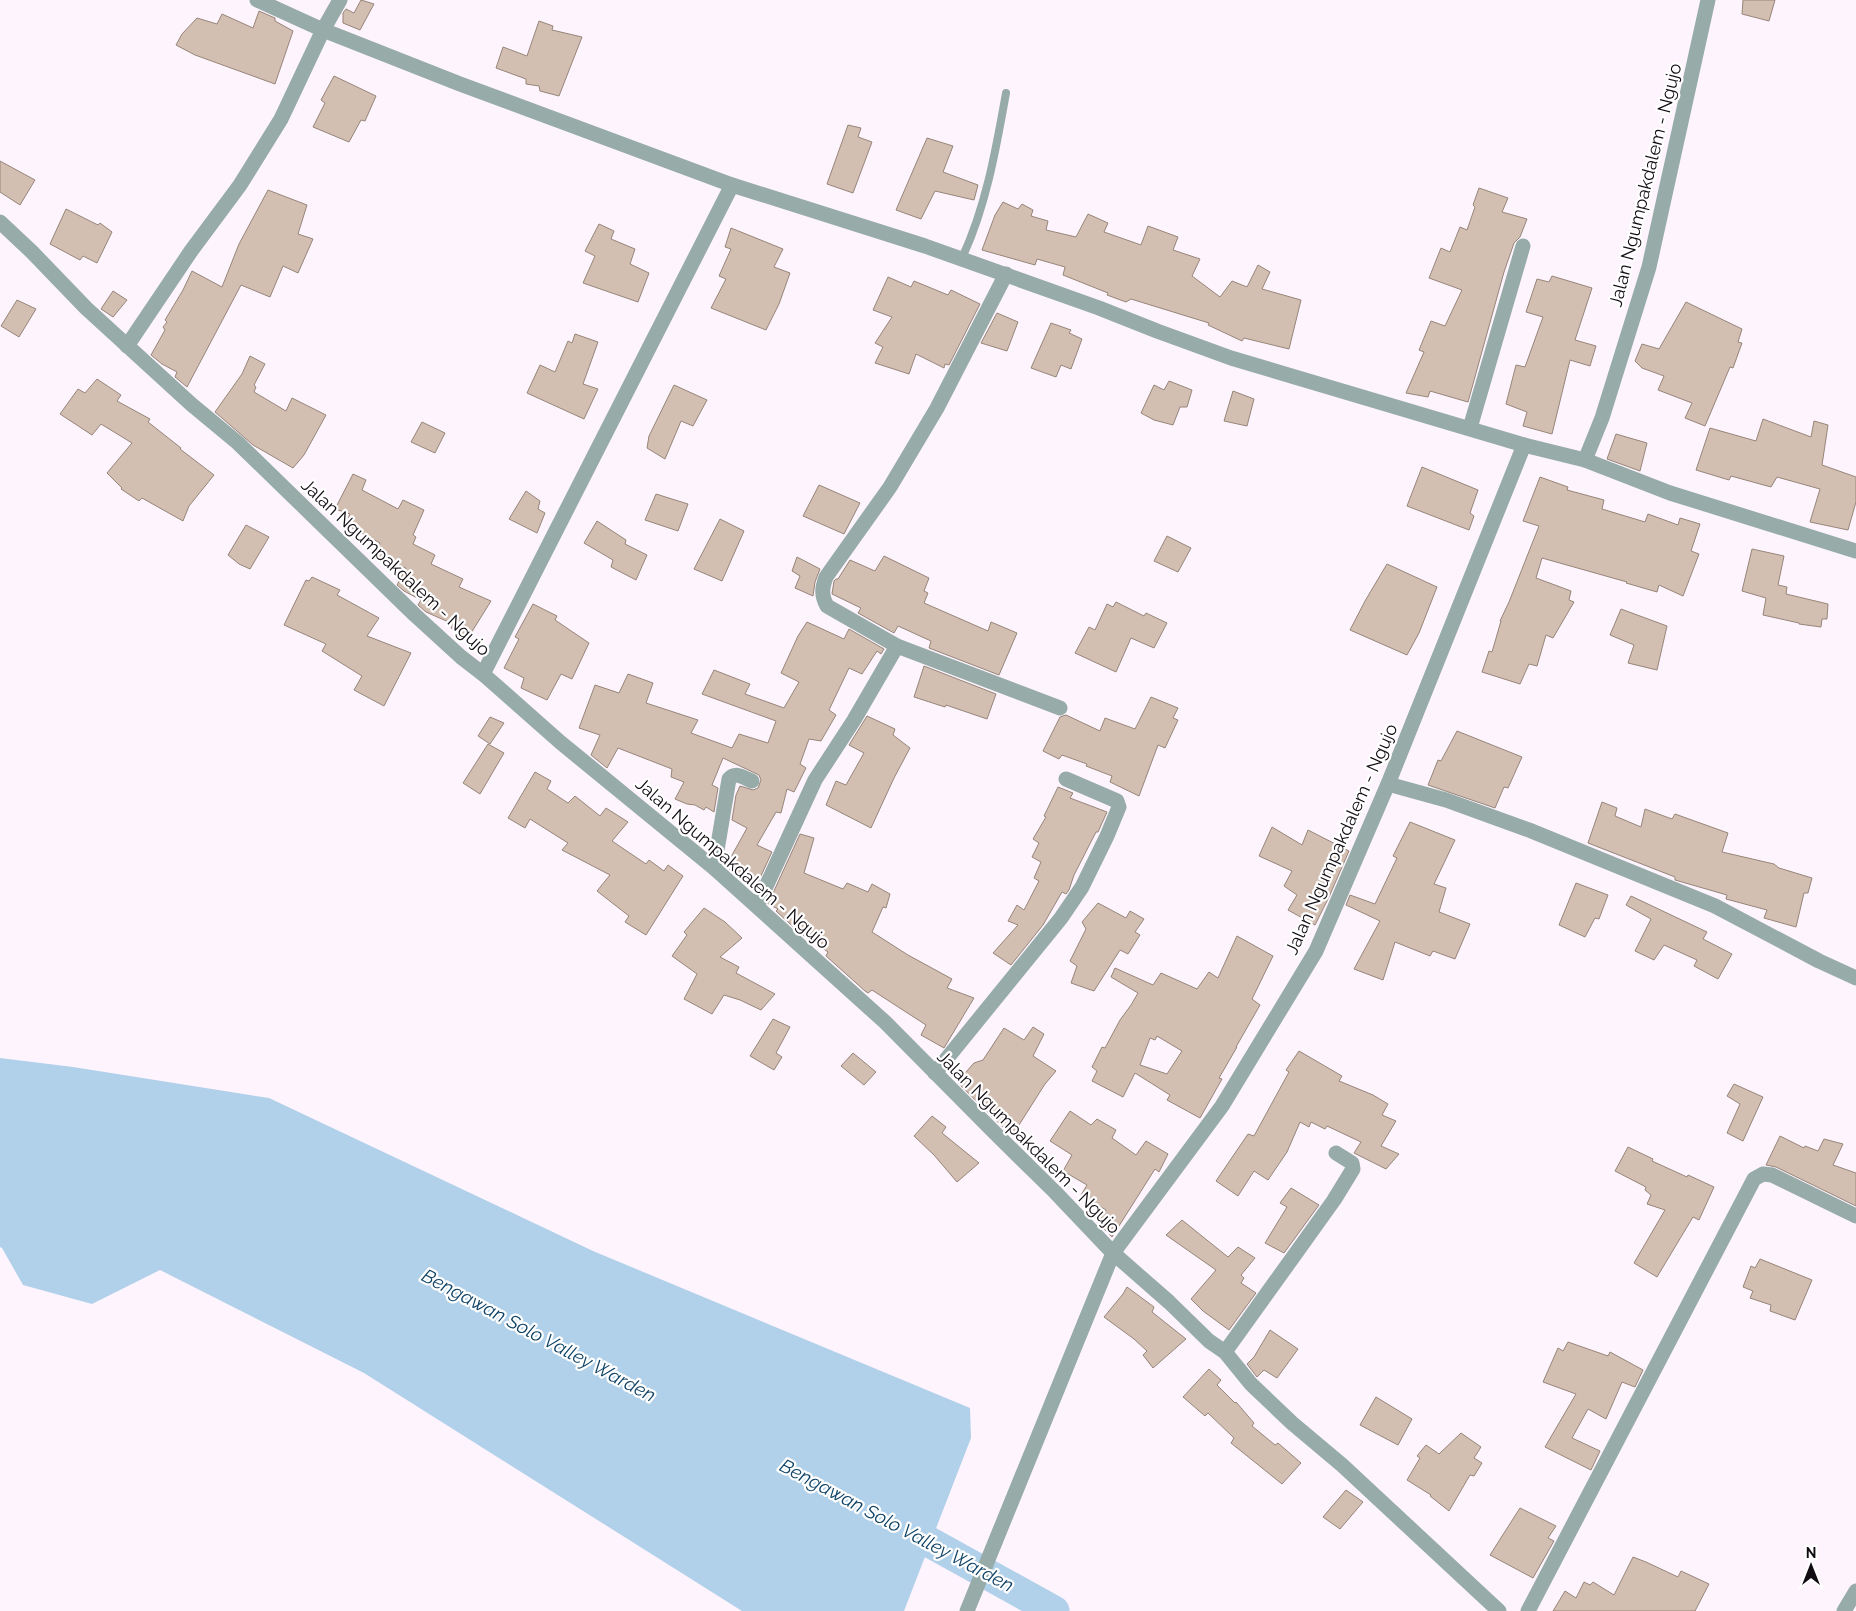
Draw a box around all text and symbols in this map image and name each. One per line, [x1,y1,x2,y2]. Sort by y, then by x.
street label: Jalan Ngumpakdalem - Ngujo [1605,61,1686,309]
street label: Jalan Ngumpakdalem - Ngujo [297,474,495,660]
street label: Jalan Ngumpakdalem - Ngujo [1280,720,1402,958]
street label: Jalan Ngumpakdalem - Ngujo [632,773,835,953]
street label: Jalan Ngumpakdalem - Ngujo [933,1046,1125,1238]
water label: Bengawan Solo Valley Warden [418,1264,660,1406]
water label: Bengawan Solo Valley Warden [776,1454,1018,1596]
north arrow [1786,1541,1836,1591]
text: N [1806,1545,1816,1561]

